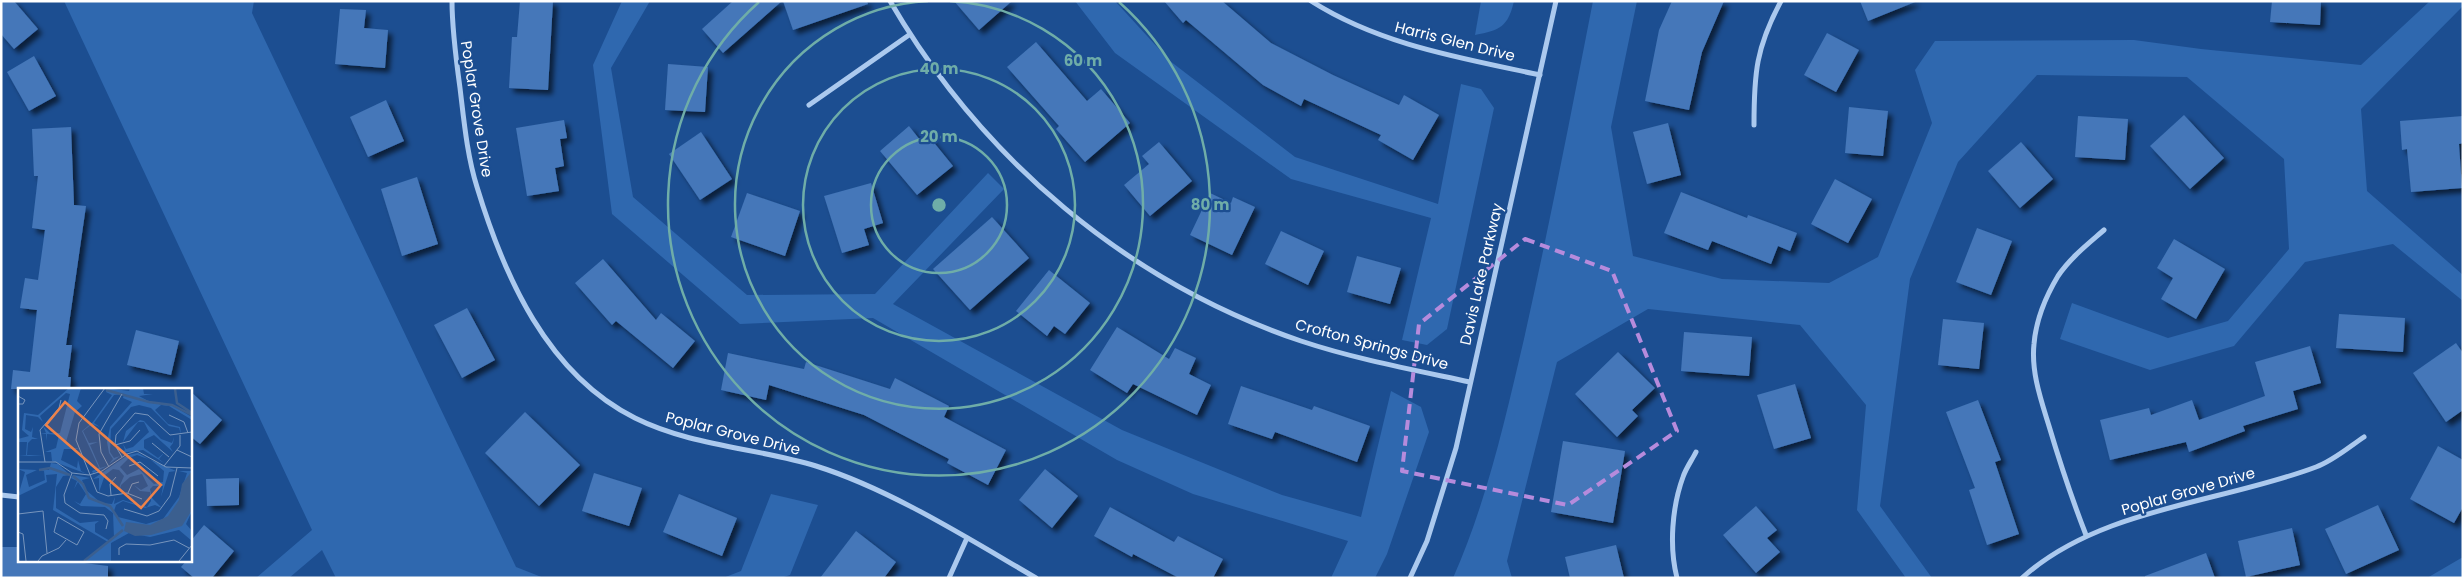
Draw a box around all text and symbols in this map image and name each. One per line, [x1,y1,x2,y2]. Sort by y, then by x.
street label: Harris Glen Drive [1393,16,1517,66]
street label: Poplar Grove Drive [456,39,498,179]
text: 60 m [1064,50,1102,71]
text: 40 m [919,58,959,79]
text: 20 m [920,126,958,147]
text: 80 m [1191,194,1229,215]
centre of rings [930,196,948,214]
street label: Davis Lake Parkway [1454,200,1508,347]
street label: Crofton Springs Drive [1293,313,1451,375]
inset map [18,388,191,562]
street label: Poplar Grove Drive [663,406,803,460]
street label: Poplar Grove Drive [2119,462,2257,520]

